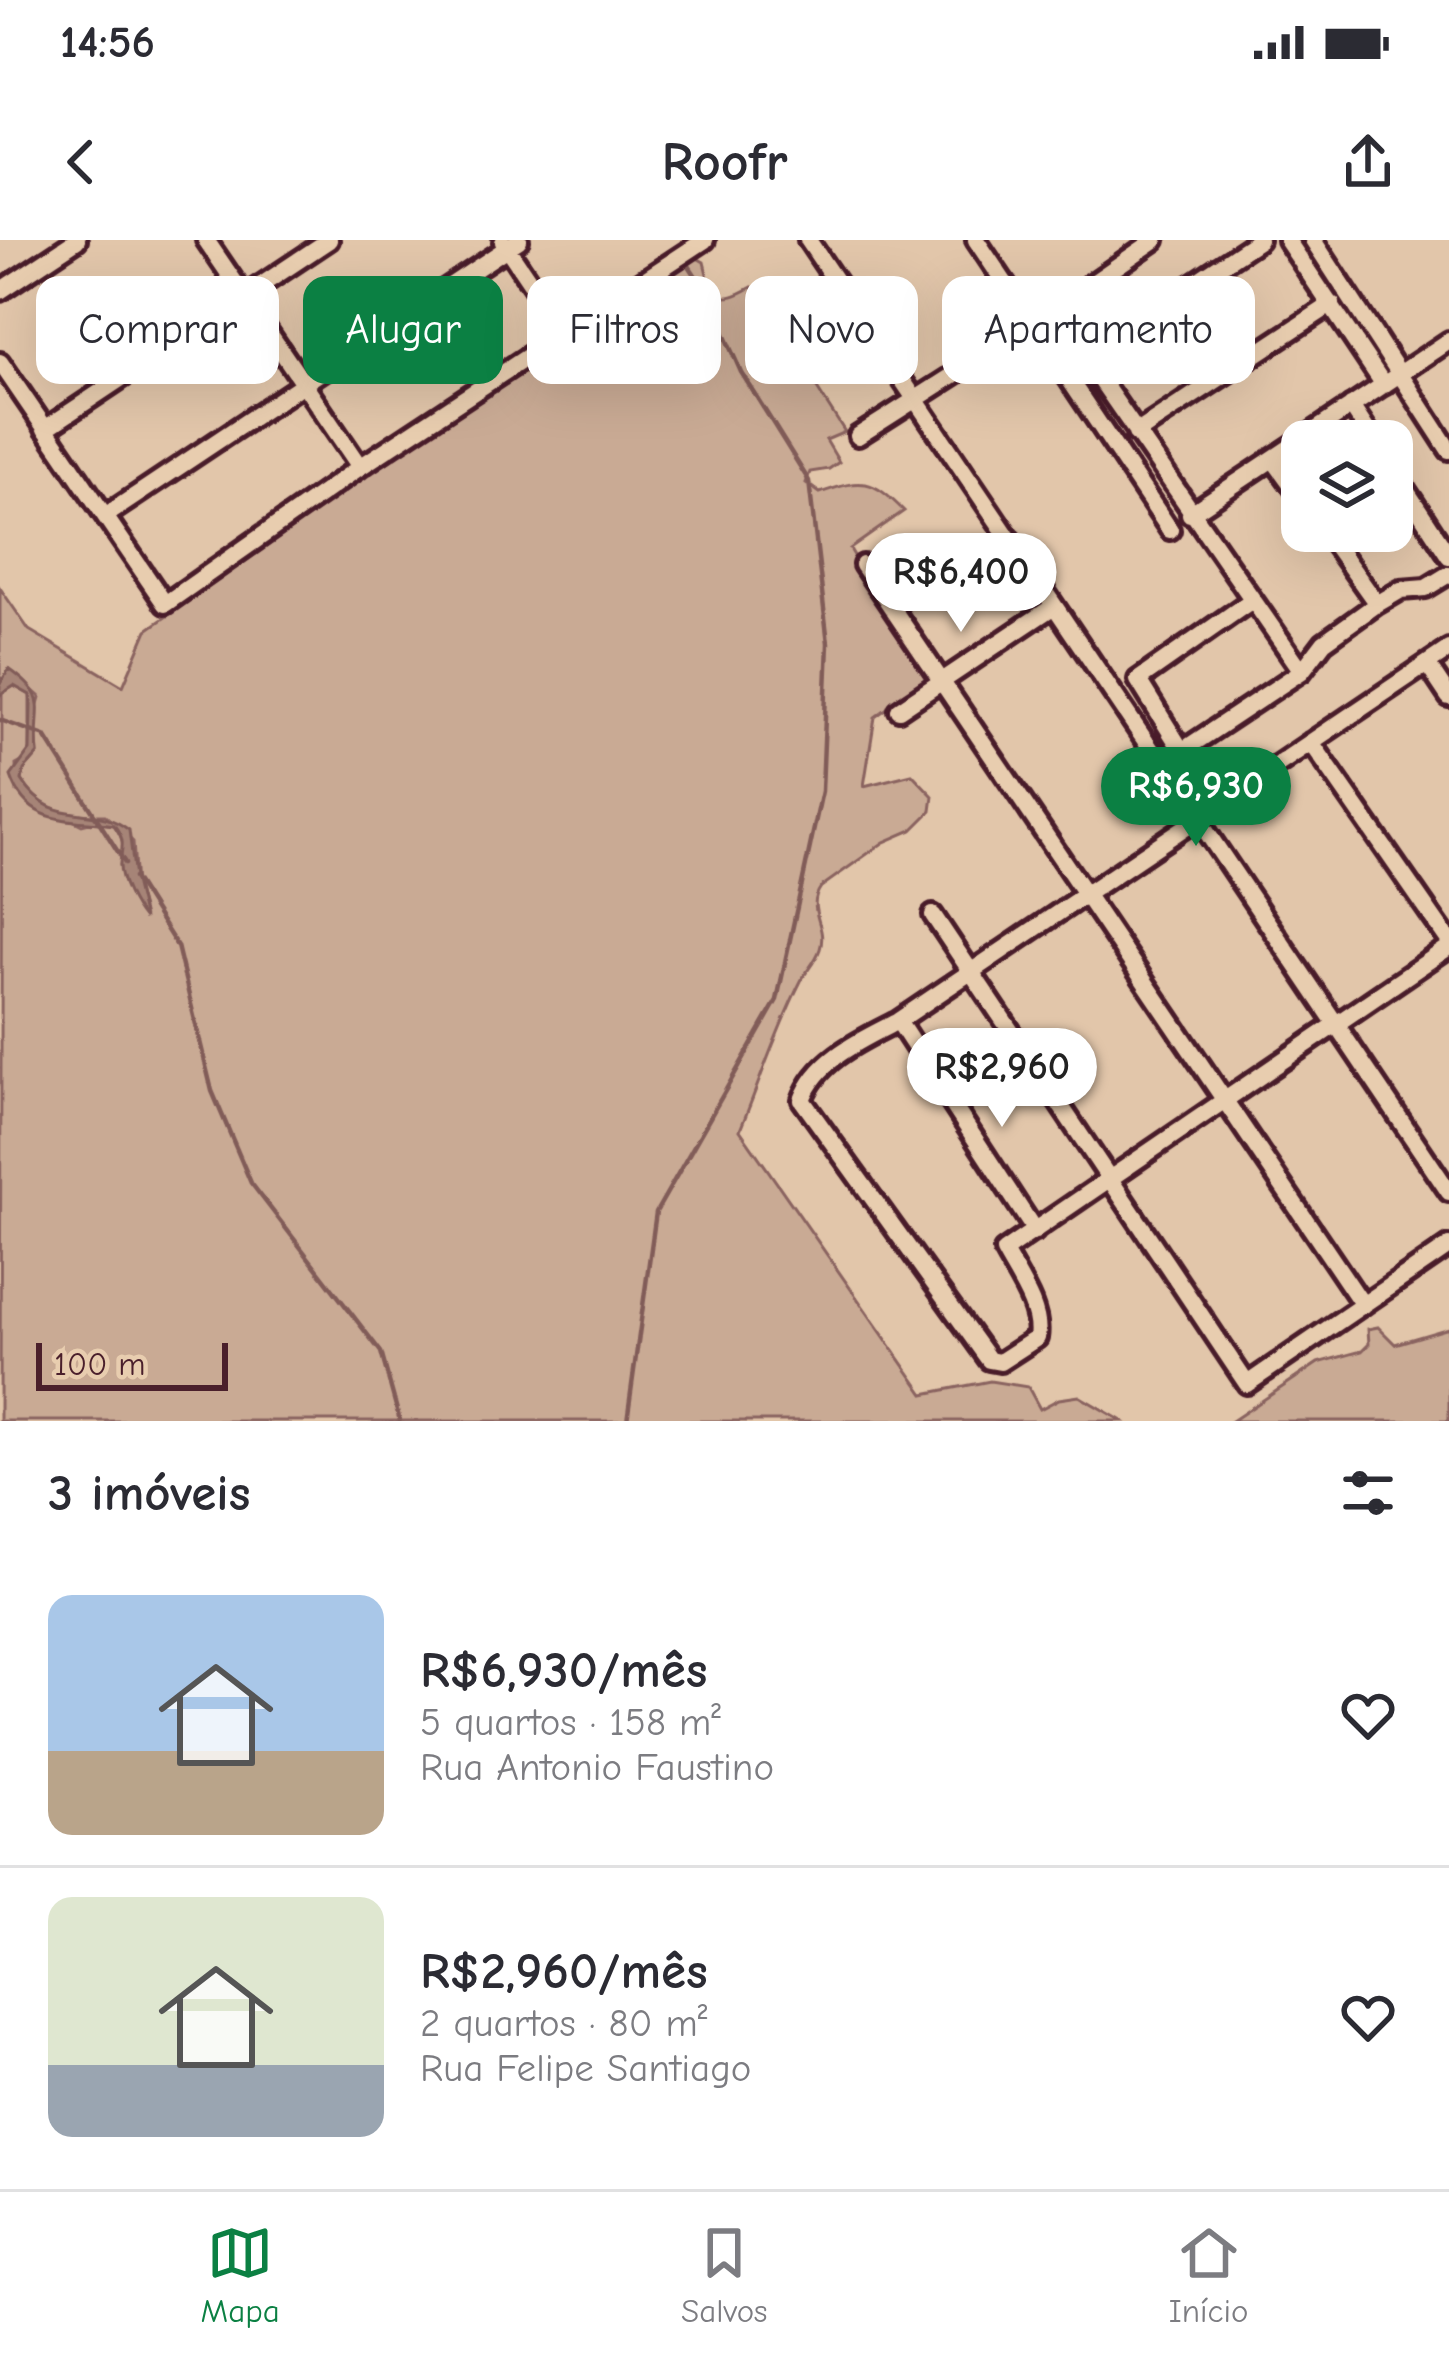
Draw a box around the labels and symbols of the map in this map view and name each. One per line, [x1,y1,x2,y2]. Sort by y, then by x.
pin: R$6,400 [850,533,1072,635]
pin: R$6,930 [1085,747,1307,849]
pin: R$2,960 [891,1028,1113,1130]
scale bar [36,1337,228,1390]

